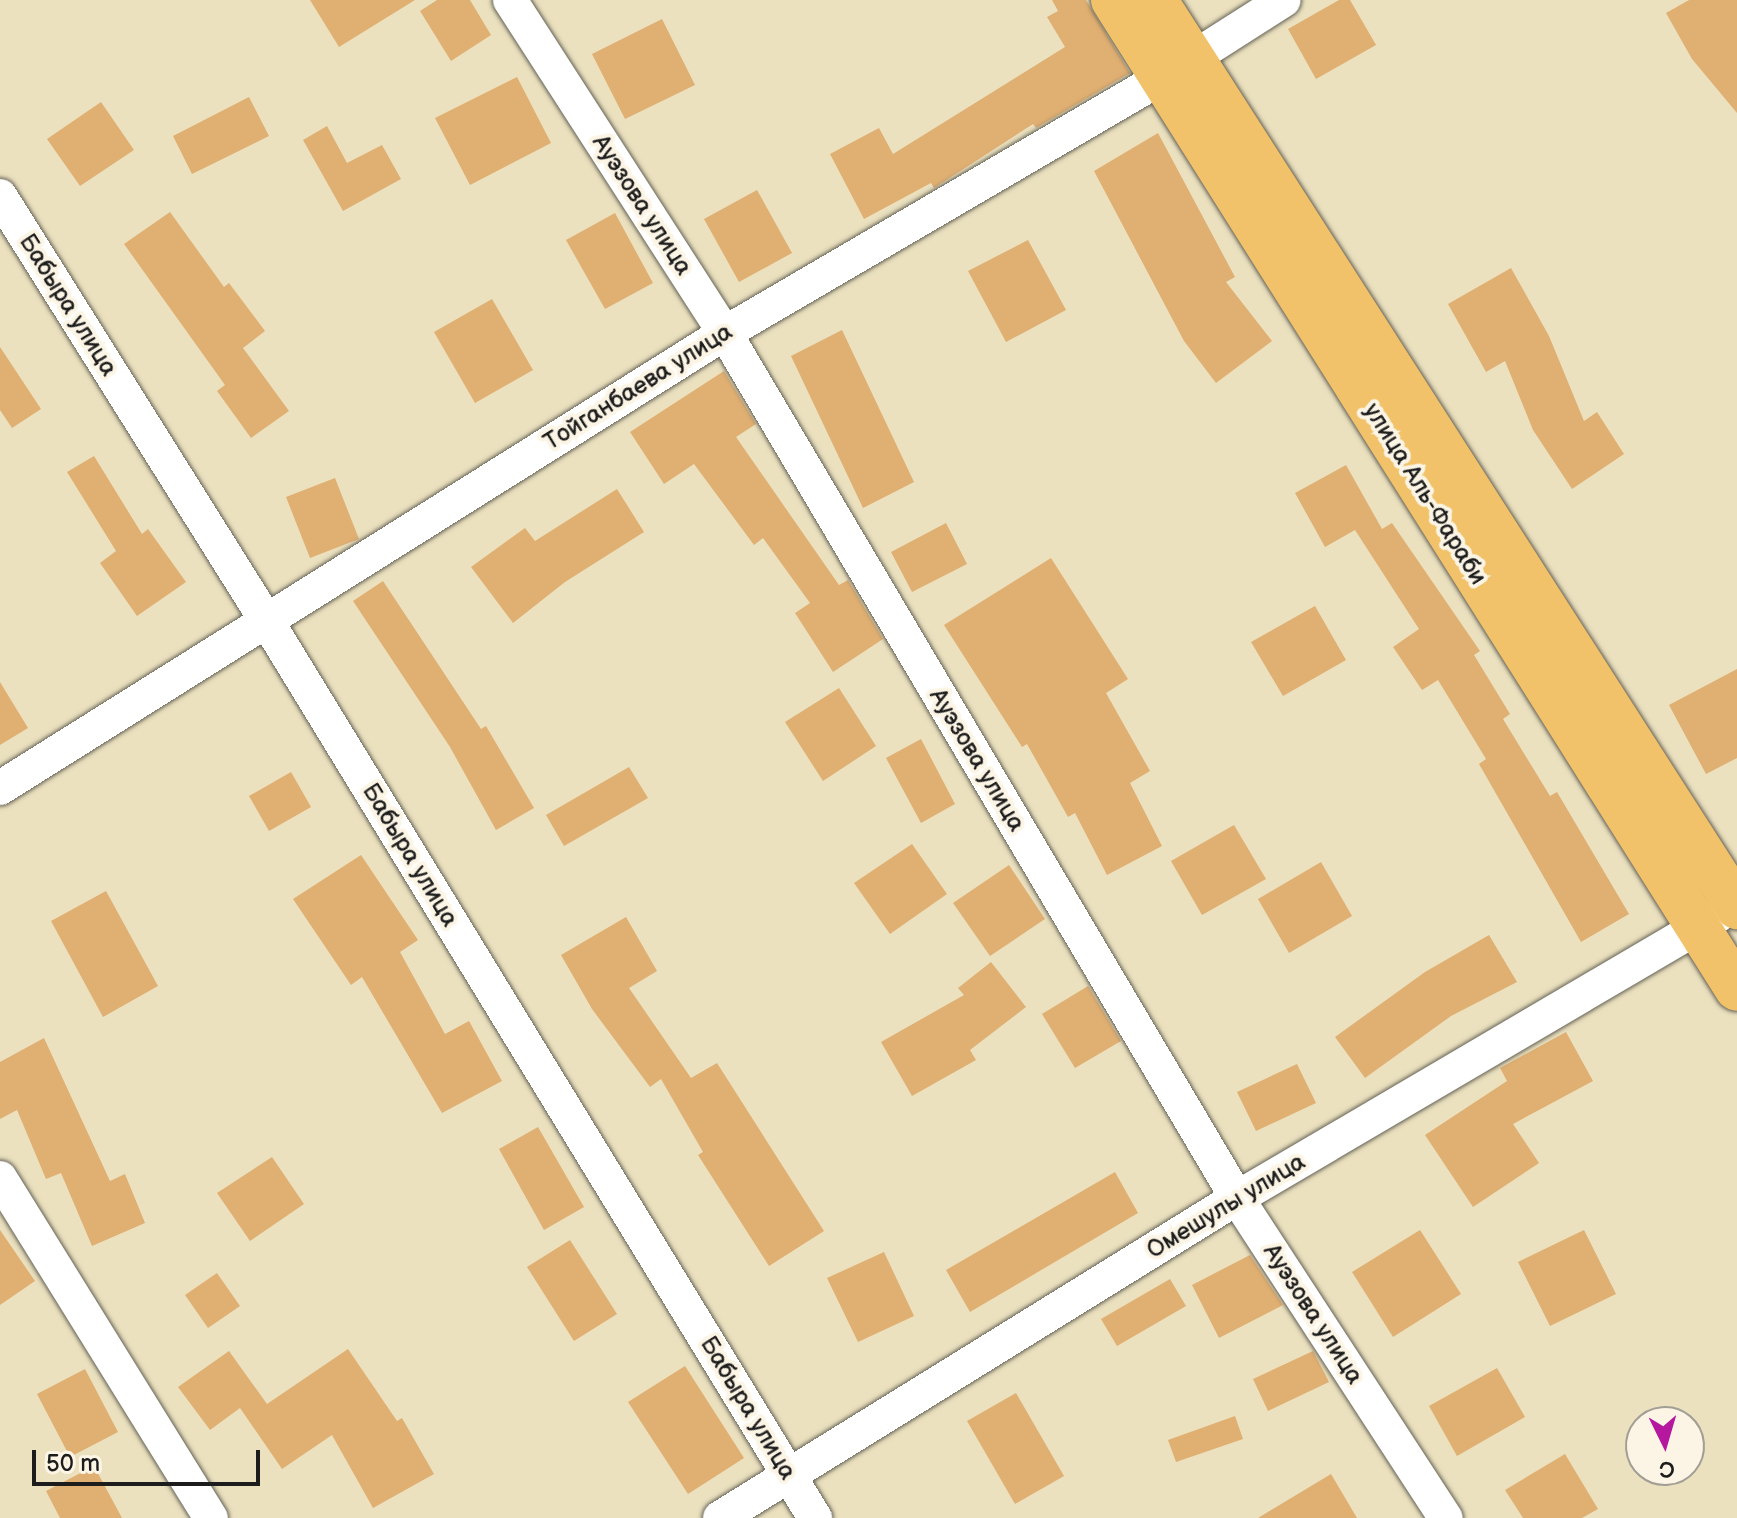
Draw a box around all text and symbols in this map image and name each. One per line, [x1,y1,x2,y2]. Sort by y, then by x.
street label: Ауэзова улица [586,129,698,281]
street label: Бабыра улица [13,229,123,381]
street label: Тойганбаева улица [538,317,738,457]
street label: улица Аль-Фараби [1357,398,1493,590]
street label: Ауэзова улица [923,683,1031,837]
street label: Бабыра улица [356,778,464,932]
street label: Омешулы улица [1142,1147,1310,1265]
street label: Ауэзова улица [1257,1238,1369,1390]
street label: Бабыра улица [694,1331,802,1485]
north arrow [1625,1406,1705,1486]
scale bar [36,1434,264,1484]
text: 50 m [46,1449,100,1478]
text: С [1658,1454,1676,1483]

